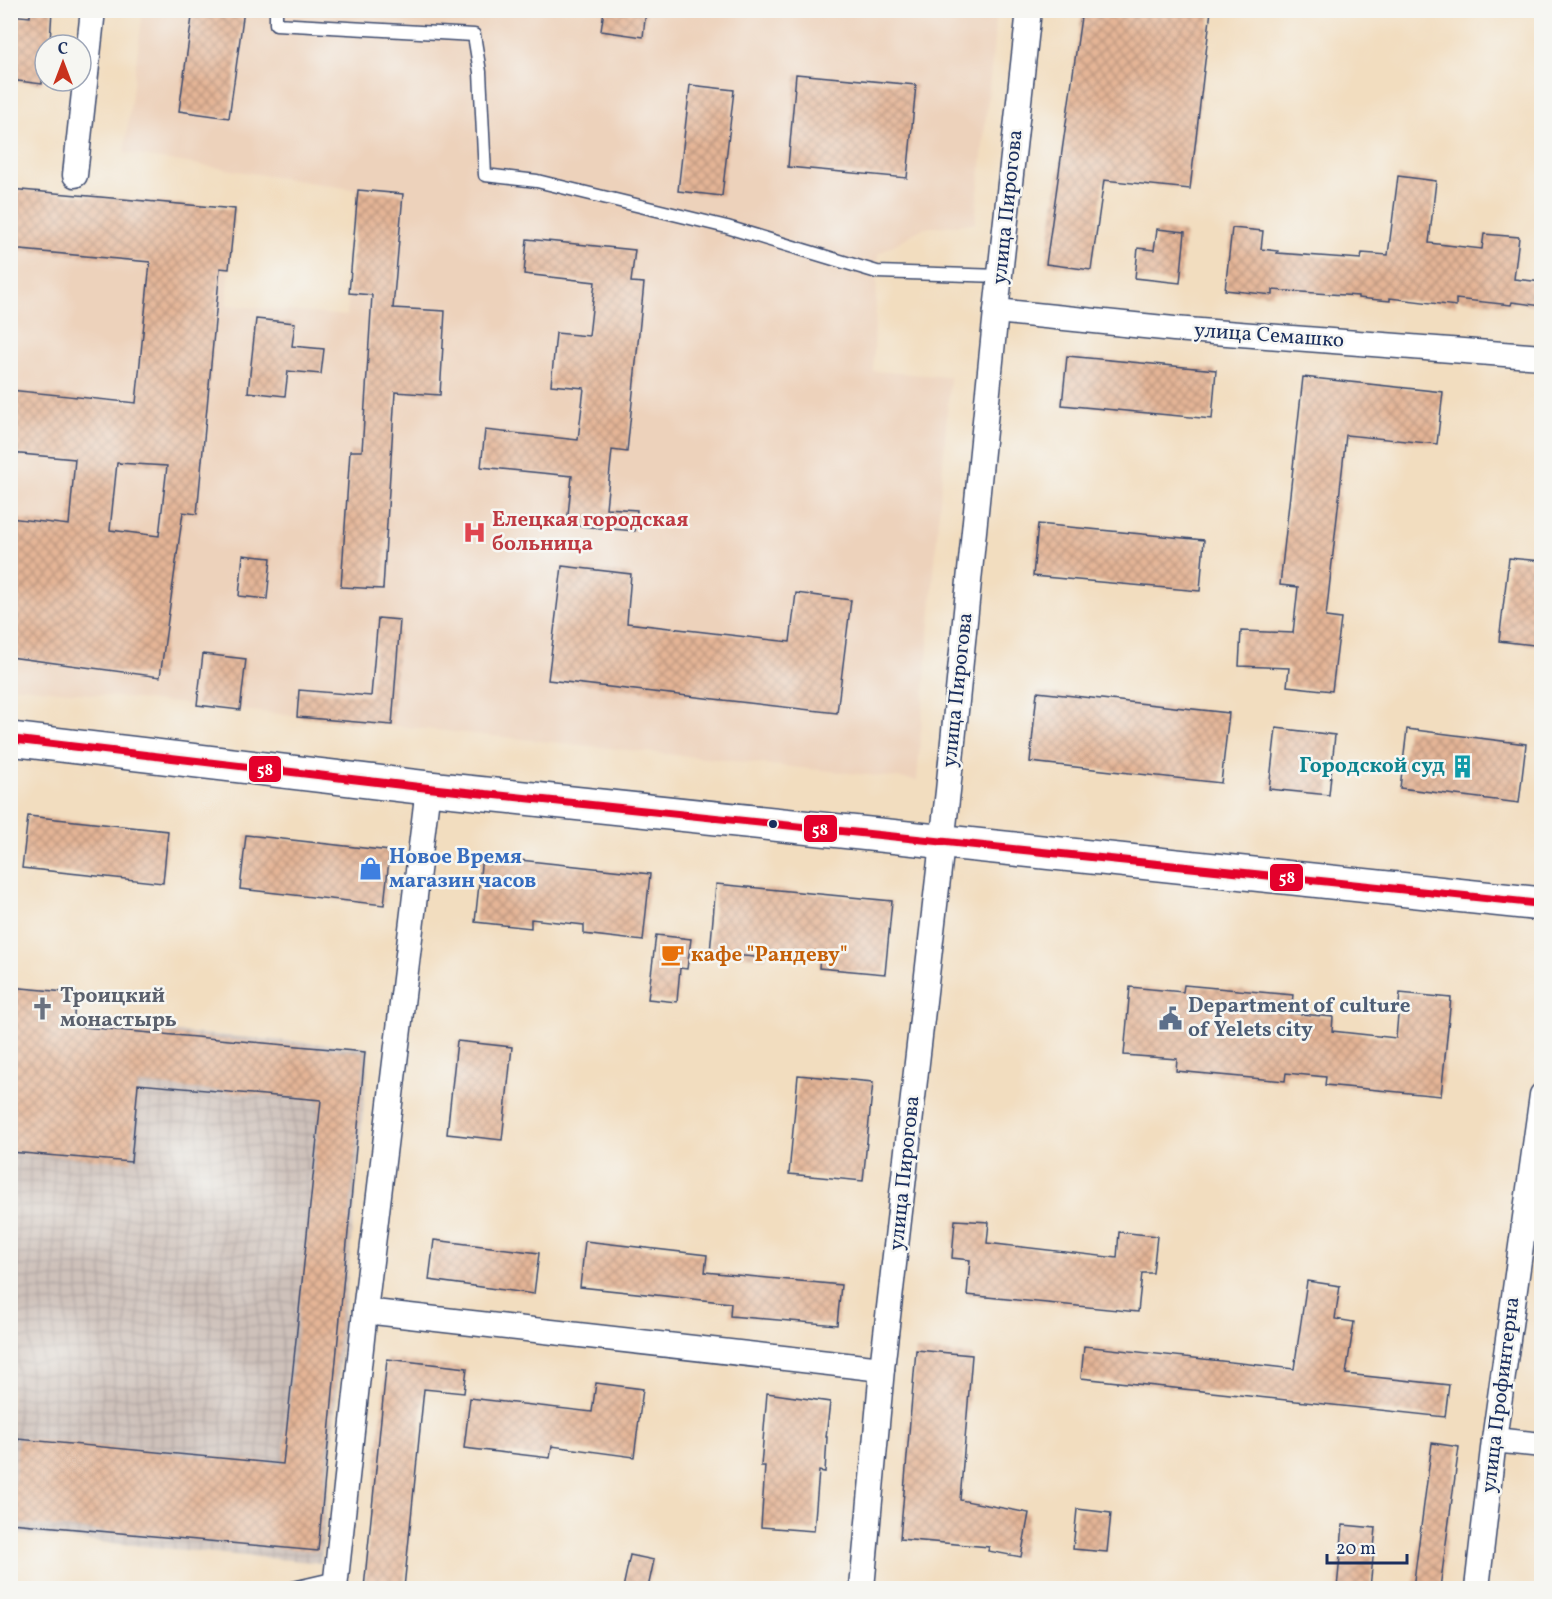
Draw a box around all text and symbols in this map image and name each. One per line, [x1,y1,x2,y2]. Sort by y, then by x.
north arrow [33,33,93,93]
text: С [58,39,68,61]
street label: улица Пирогова [985,128,1031,286]
street label: улица Семашко [1193,316,1345,356]
place label: Елецкая городская больница [492,506,688,559]
hospital icon: Елецкая городская больница [461,519,487,545]
street label: улица Пирогова [935,611,981,769]
place label: Городской суд [1299,752,1445,781]
building icon: Городской суд [1450,753,1476,779]
line badge: 58 [248,755,282,783]
text: 58 [257,760,273,782]
line badge: 58 [803,814,838,843]
unlabelled marker [767,818,779,830]
text: 58 [812,820,828,842]
place label: Новое Время магазин часов [389,843,536,896]
shop icon: Новое Время магазин часов [358,856,384,882]
line badge: 58 [1269,863,1304,892]
text: 58 [1279,868,1295,890]
place label: кафе "Рандеву" [691,941,848,970]
cafe icon: кафе "Рандеву" [660,942,686,968]
place label: Троицкий монастырь [60,982,177,1035]
place label: Department of culture of Yelets city [1188,992,1411,1045]
church icon: Троицкий монастырь [29,995,55,1021]
public building icon: Department of culture of Yelets city [1157,1005,1183,1031]
street label: улица Пирогова [882,1094,928,1252]
street label: улица Профинтерна [1475,1295,1527,1495]
scale bar [1327,1527,1406,1565]
text: 20 m [1336,1537,1376,1562]

